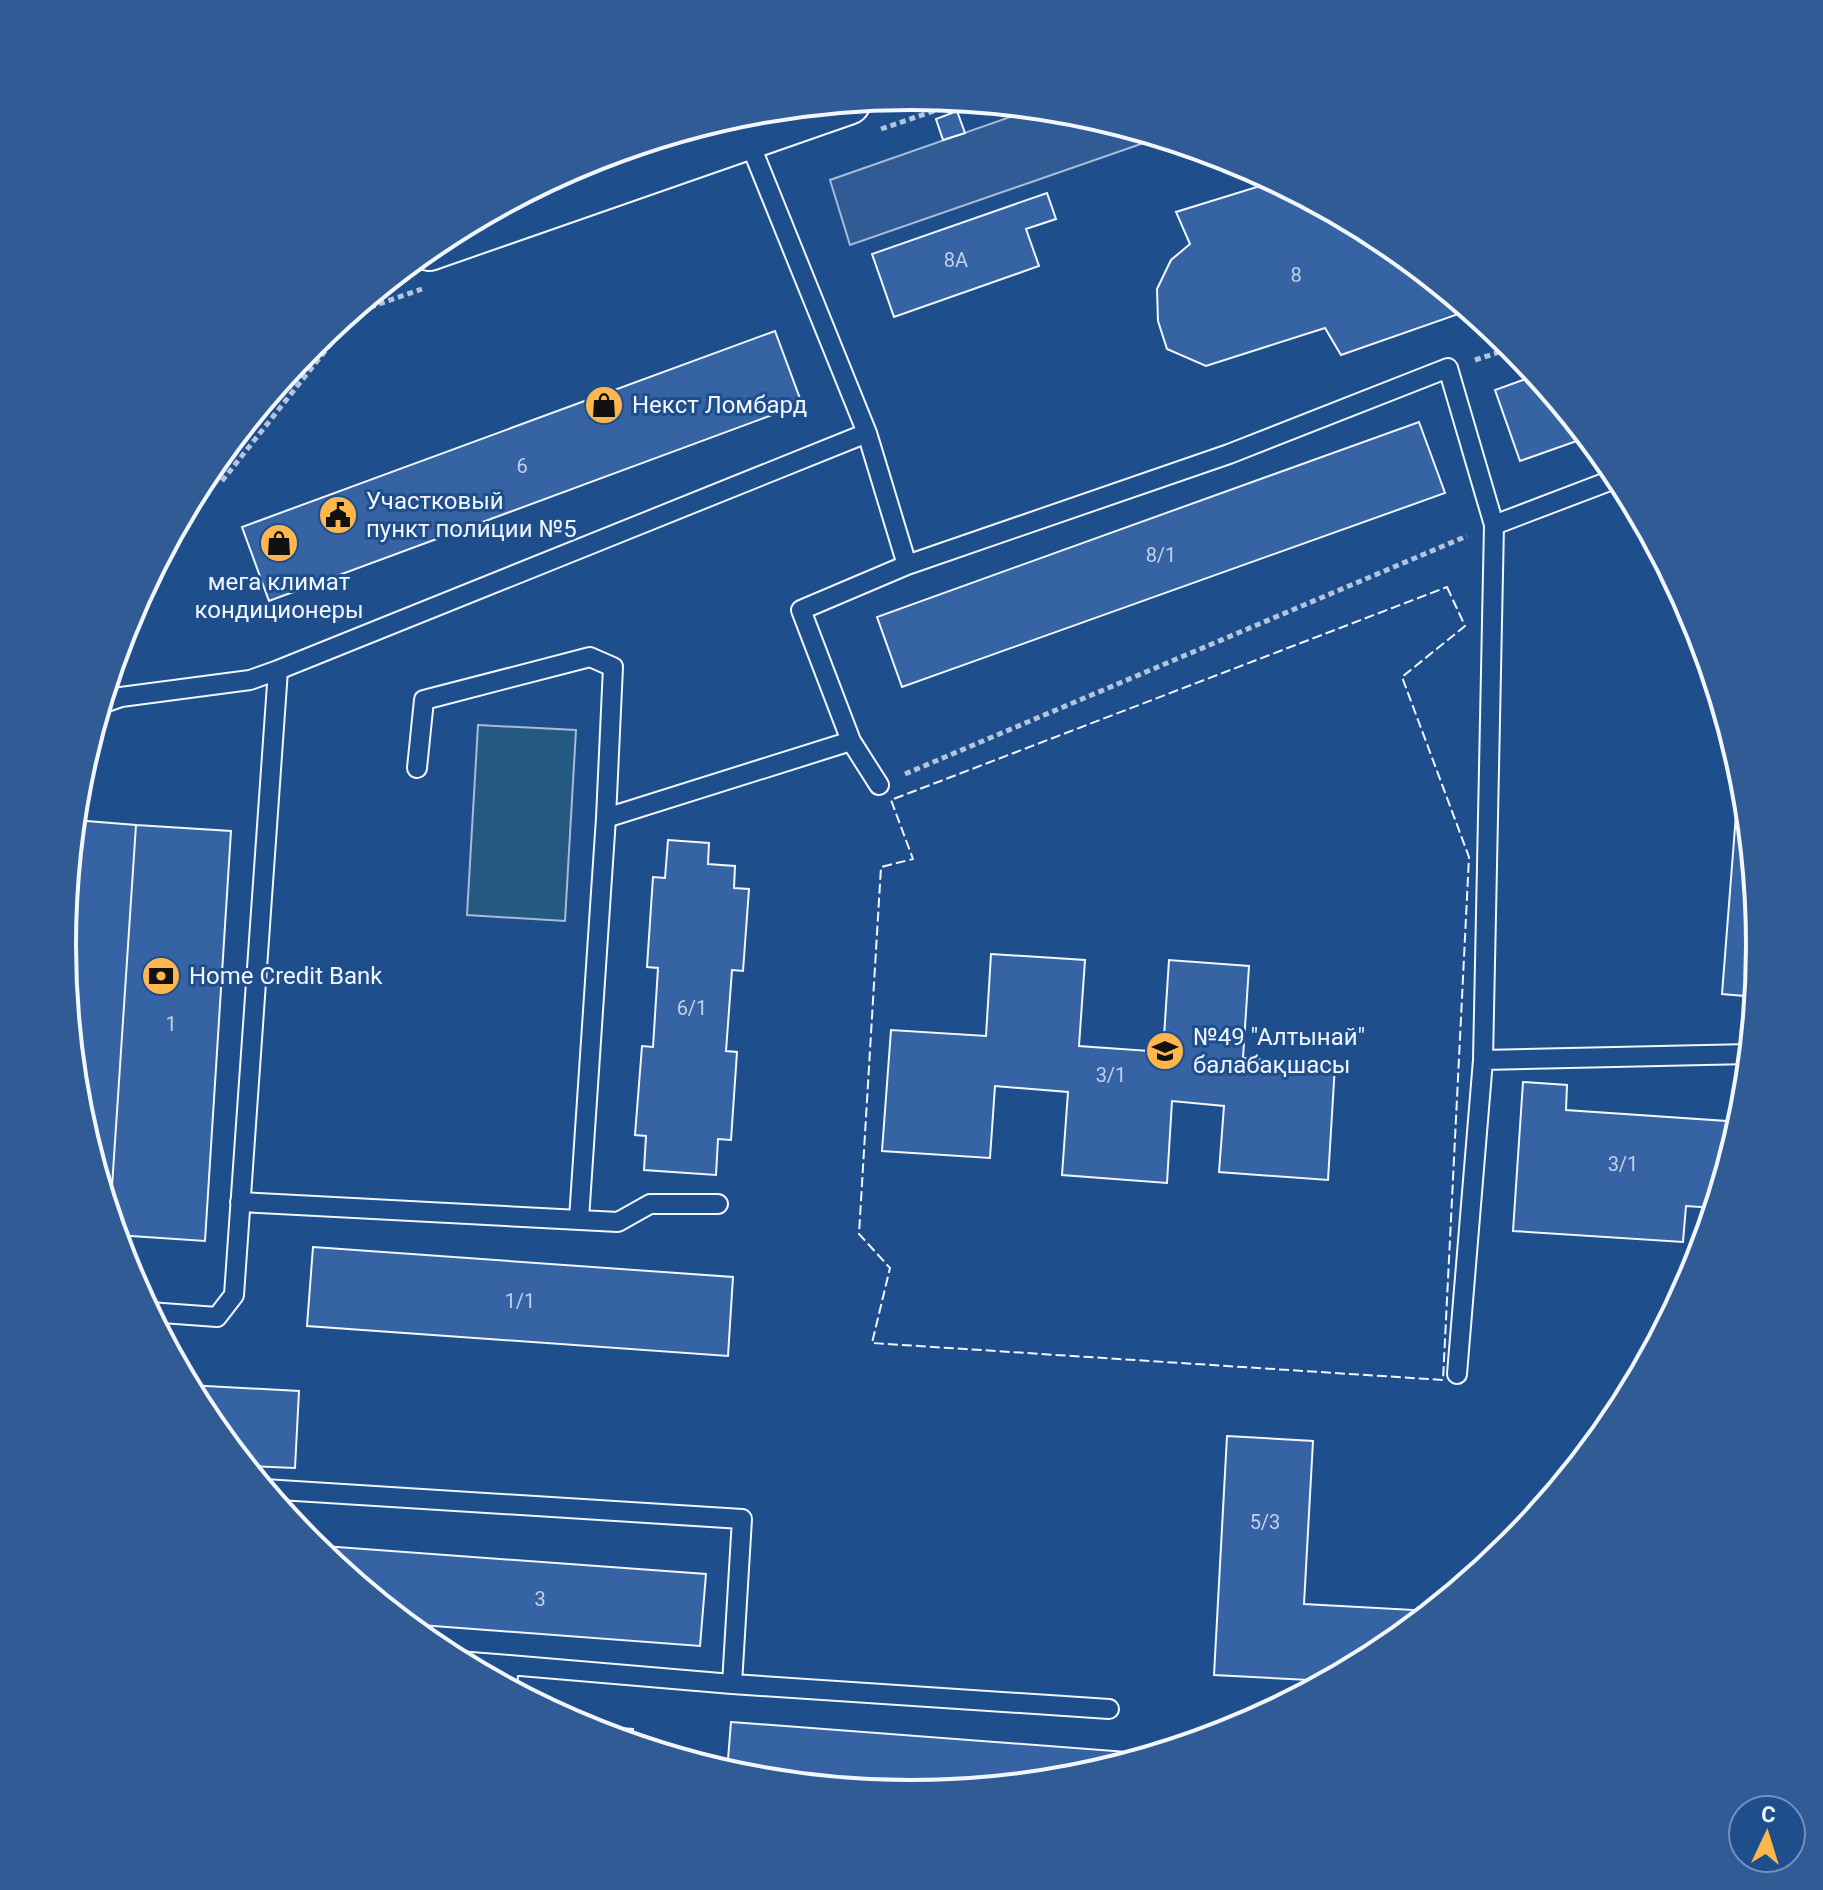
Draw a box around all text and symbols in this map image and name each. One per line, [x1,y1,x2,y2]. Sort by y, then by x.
house number: 8А [944,248,968,272]
house number: 8 [1290,263,1302,287]
shop icon: Некст Ломбард [583,384,625,426]
place label: Некст Ломбард [632,391,807,419]
house number: 6 [516,454,528,478]
place label: Участковый пункт полиции №5 [366,487,577,543]
public building icon: Участковый пункт полиции №5 [317,494,359,536]
shop icon: мега климат кондиционеры [258,522,300,564]
house number: 8/1 [1146,543,1176,567]
place label: мега климат кондиционеры [194,568,364,624]
bank icon: Home Credit Bank [140,955,182,997]
place label: Home Credit Bank [189,962,383,990]
house number: 6/1 [677,996,707,1020]
house number: 1 [165,1012,177,1036]
place label: №49 "Алтынай" балабақшасы [1193,1023,1365,1079]
school or university icon: №49 "Алтынай" балабақшасы [1144,1030,1186,1072]
house number: 3/1 [1096,1063,1126,1087]
house number: 3/1 [1608,1152,1638,1176]
house number: 1/1 [505,1289,535,1313]
house number: 5/3 [1250,1510,1280,1534]
house number: 3 [534,1587,546,1611]
north arrow [1727,1794,1807,1874]
text: С [1760,1802,1776,1828]

